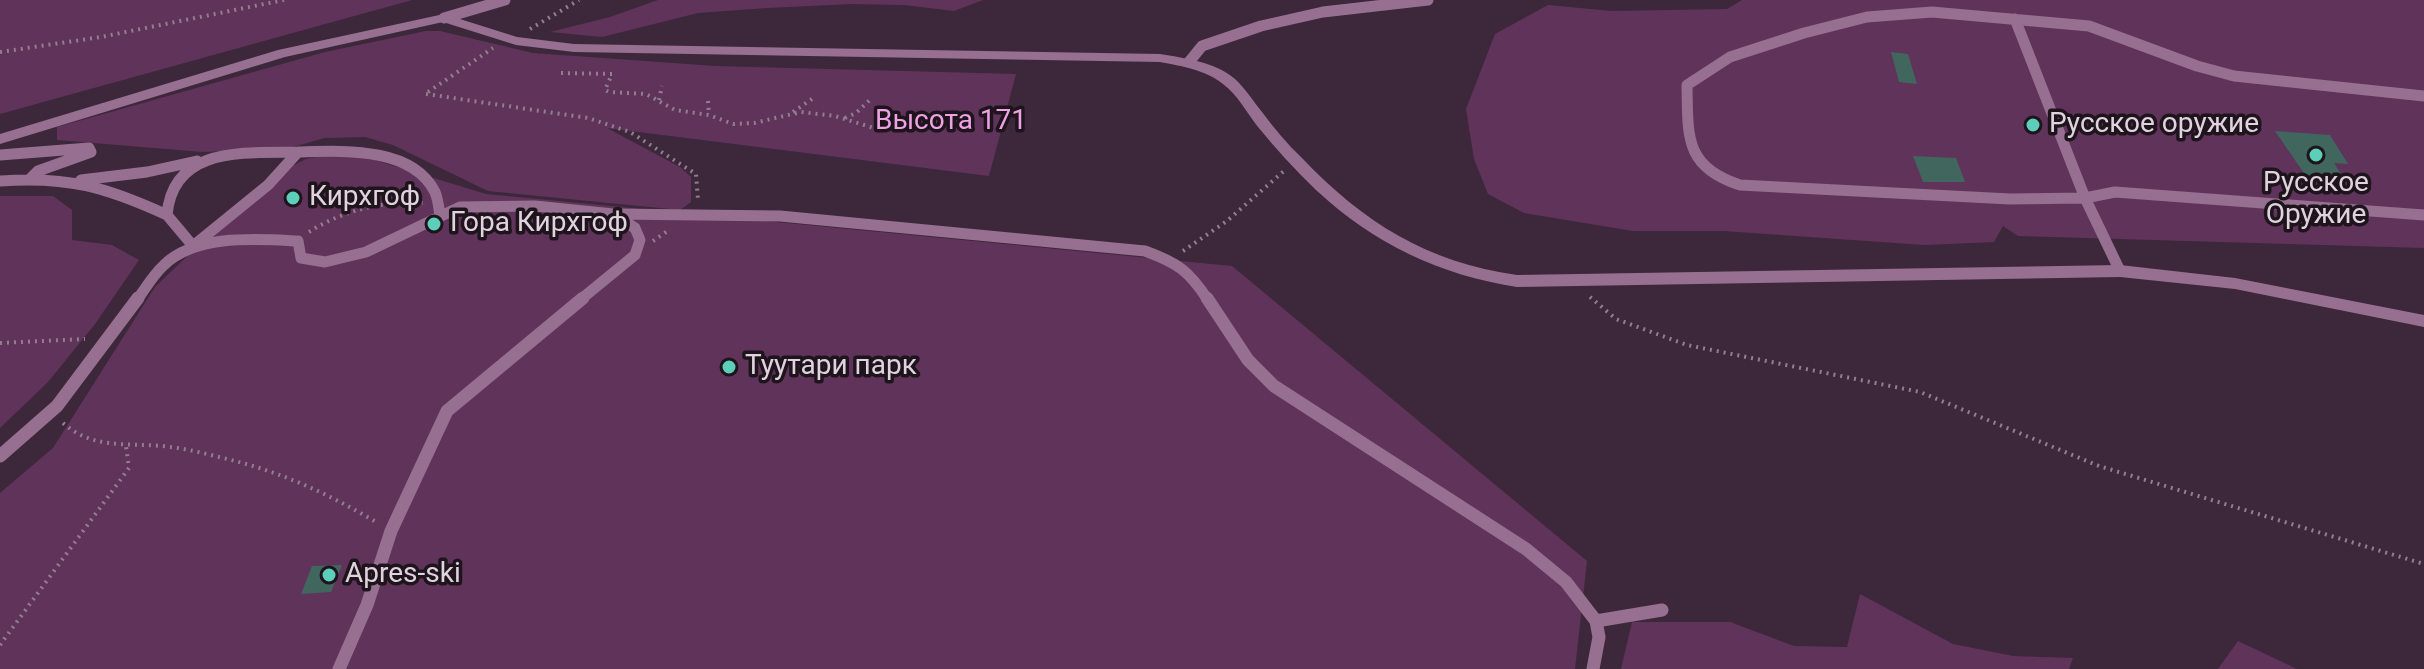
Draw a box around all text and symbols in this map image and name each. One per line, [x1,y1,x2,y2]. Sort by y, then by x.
park label: Высота 171 [875,105,1027,139]
place label: Русское оружие [2049,108,2259,142]
marker: Русское оружие [2024,116,2042,134]
marker: Русское Оружие [2307,146,2325,164]
place label: Русское Оружие [2263,167,2369,233]
place label: Кирхгоф [309,181,420,215]
marker: Кирхгоф [284,189,302,207]
place label: Гора Кирхгоф [450,207,628,241]
marker: Гора Кирхгоф [425,215,443,233]
place label: Туутари парк [745,350,917,384]
marker: Туутари парк [720,358,738,376]
place label: Apres-ski [345,558,461,592]
marker: Apres-ski [320,566,338,584]

